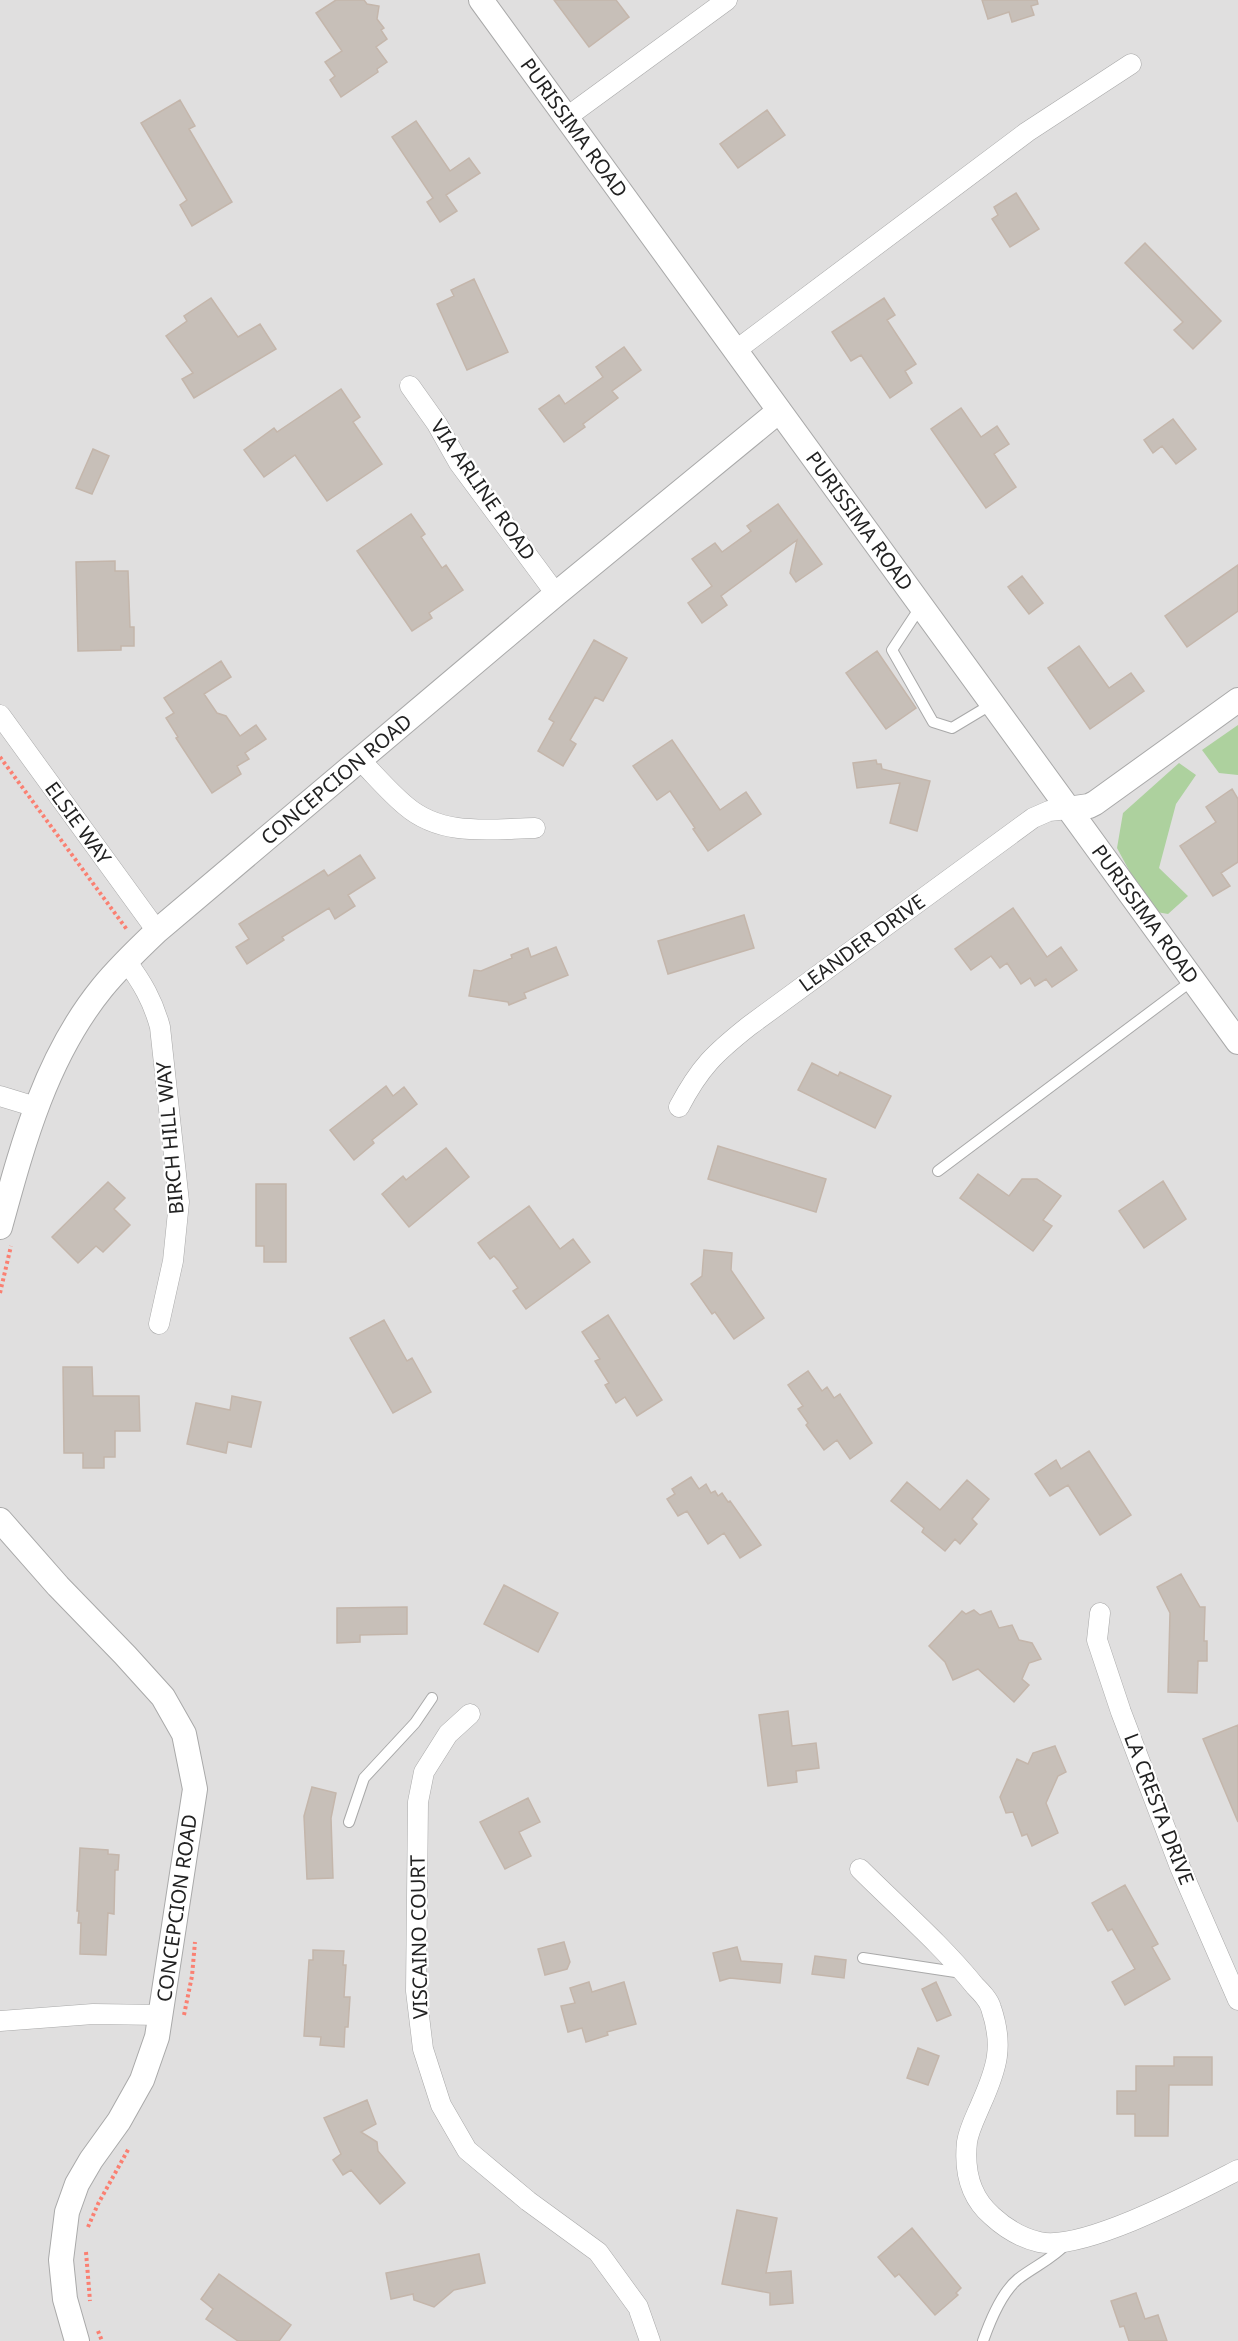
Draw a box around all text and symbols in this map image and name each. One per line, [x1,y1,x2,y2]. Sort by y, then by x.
street label: PURISSIMA ROAD [515,52,634,203]
street label: VIA ARLINE ROAD [425,414,542,565]
street label: PURISSIMA ROAD [800,446,920,596]
street label: CONCEPCION ROAD [255,708,417,850]
street label: ELSIE WAY [39,776,118,870]
street label: PURISSIMA ROAD [1086,839,1205,989]
street label: LEANDER DRIVE [793,888,930,998]
street label: BIRCH HILL WAY [149,1060,190,1216]
street label: LA CRESTA DRIVE [1118,1729,1201,1888]
street label: CONCEPCION ROAD [150,1812,203,2004]
street label: VISCAINO COURT [404,1855,433,2019]

